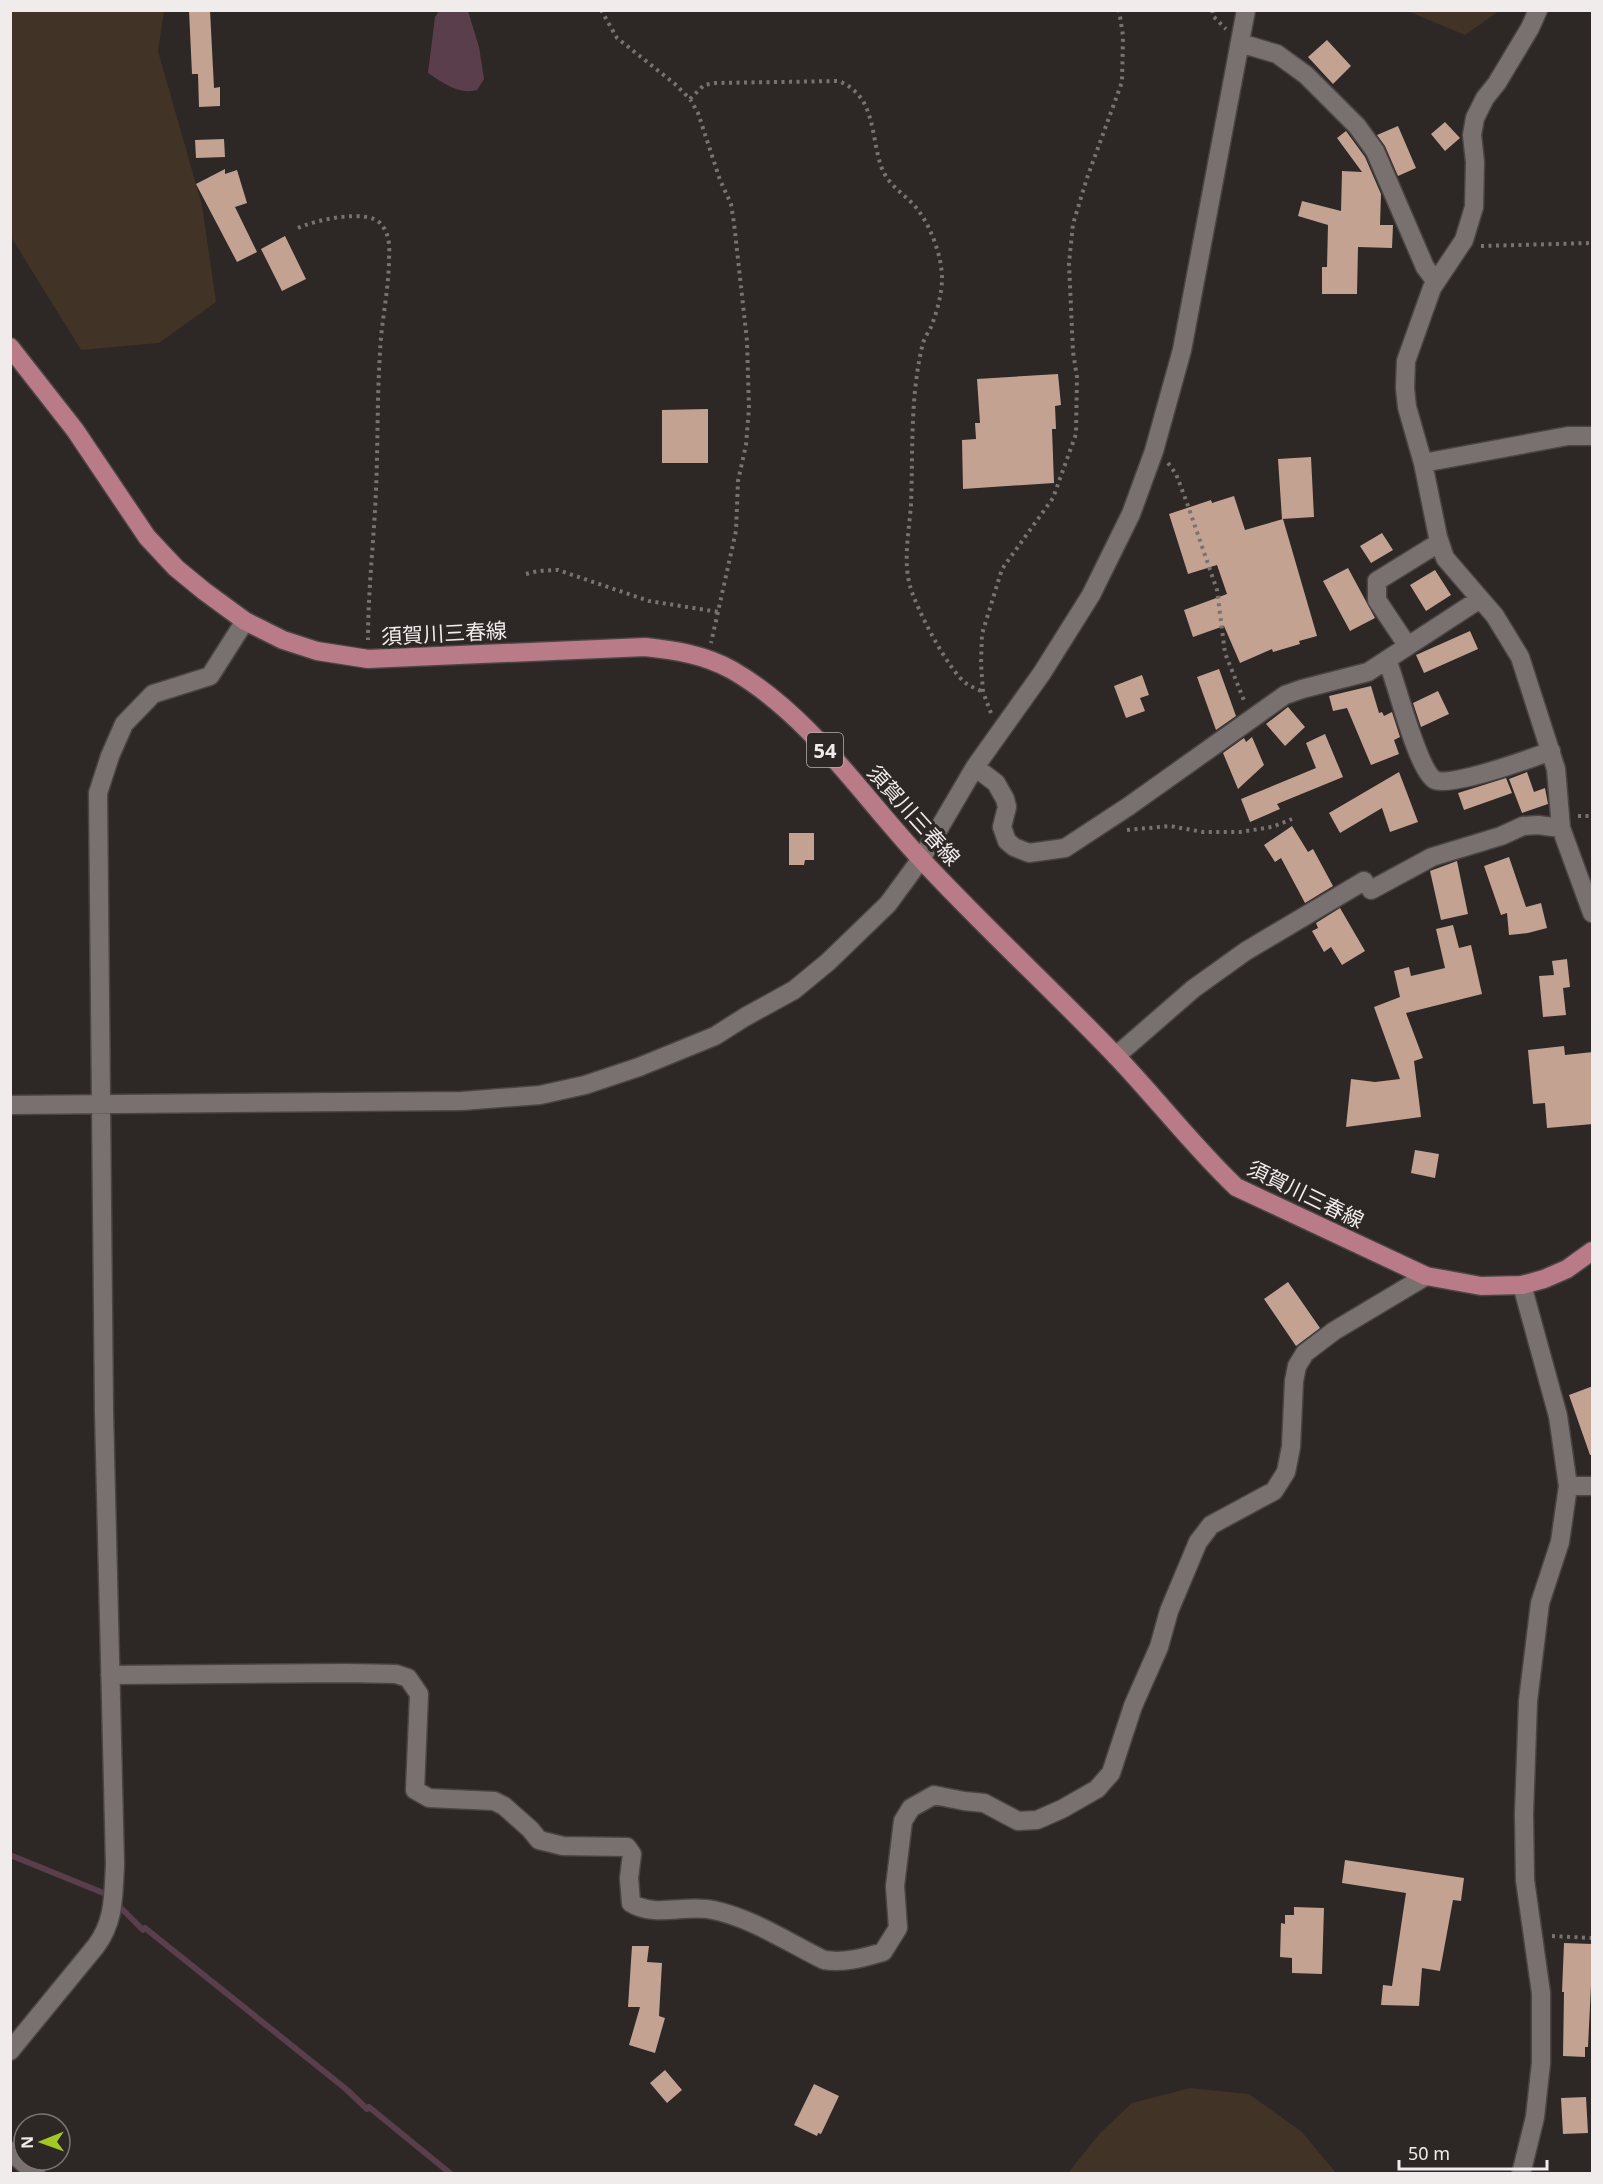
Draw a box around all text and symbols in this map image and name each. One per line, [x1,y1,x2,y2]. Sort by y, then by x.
street label: 須賀川三春線 [380,616,508,650]
road number: 54 [807,733,843,767]
street label: 須賀川三春線 [861,759,967,871]
street label: 須賀川三春線 [1243,1154,1369,1234]
north arrow [12,2112,72,2172]
scale bar [1399,2133,1548,2171]
text: N [16,2136,38,2149]
text: 50 m [1408,2141,1450,2165]

